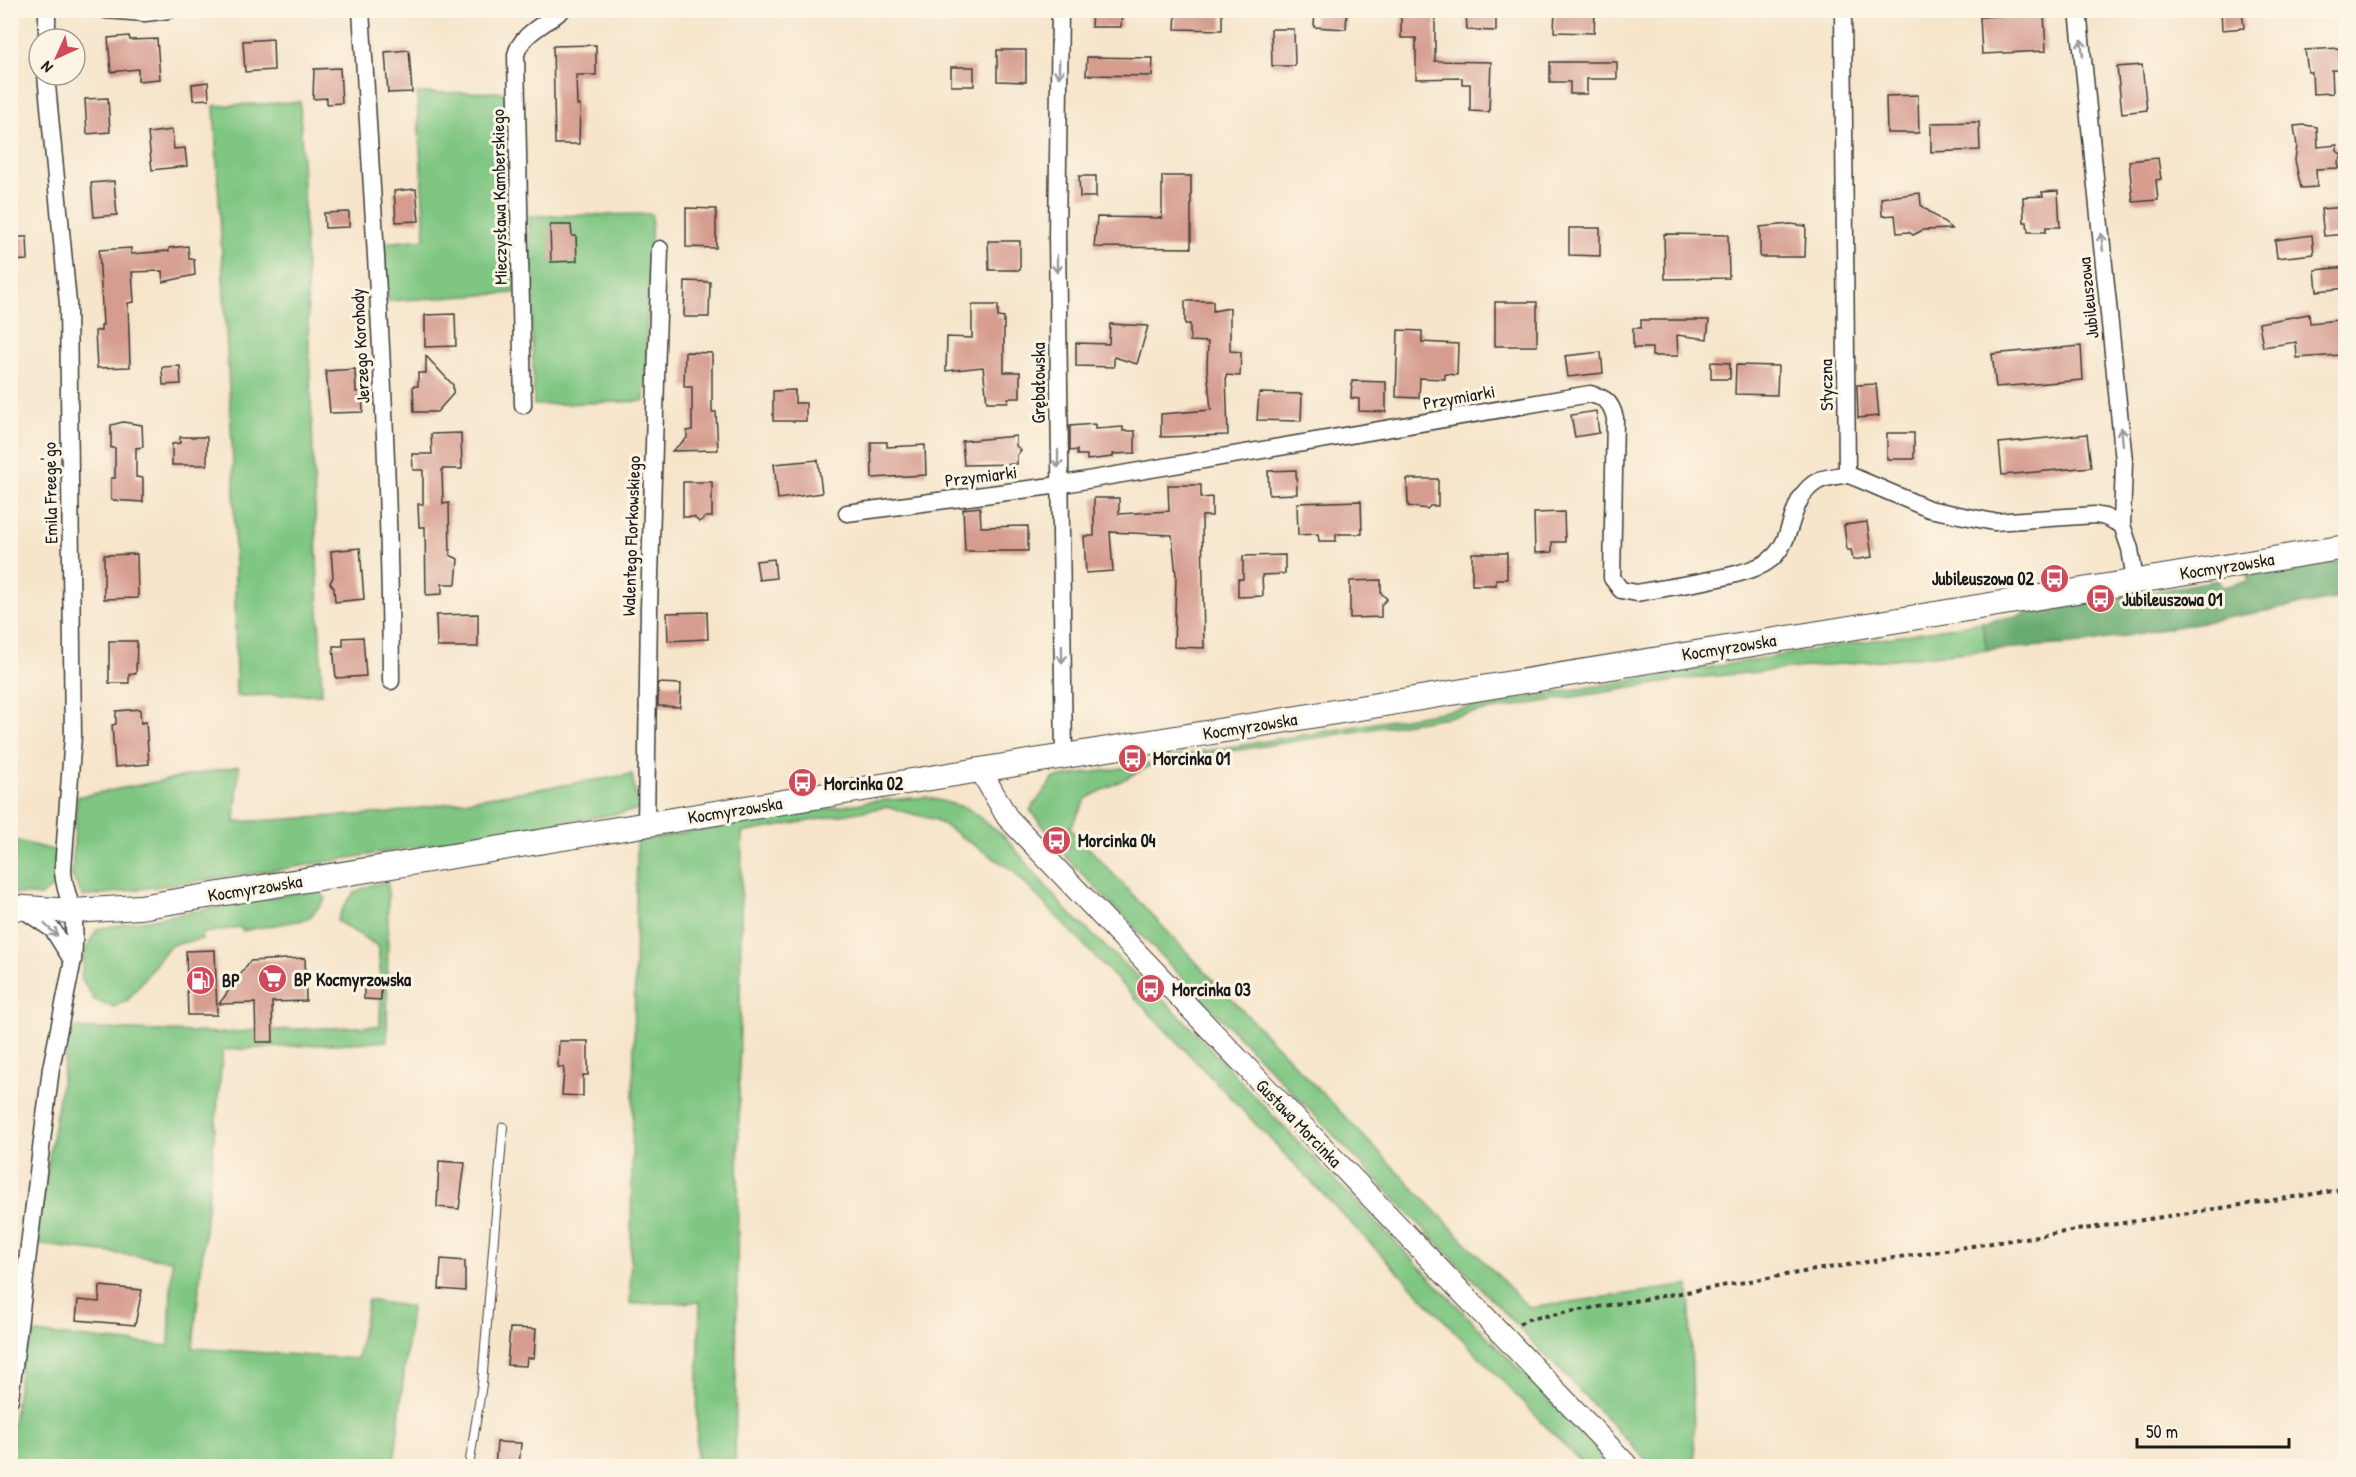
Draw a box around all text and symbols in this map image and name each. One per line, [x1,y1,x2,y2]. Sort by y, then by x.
north arrow [27,27,87,87]
one-way arrow [2076,38,2087,58]
text: N [35,56,57,78]
one-way arrow [1053,58,1065,78]
street label: Mieczysława Kamberskiego [485,109,513,285]
one-way arrow [2096,232,2107,252]
one-way arrow [1051,253,1063,273]
street label: Jubileuszowa [2071,256,2105,340]
street label: Jerzego Korohody [344,287,376,404]
street label: Grębałowska [1026,342,1051,424]
street label: Styczna [1813,359,1839,411]
street label: Przymiarki [1421,378,1497,416]
one-way arrow [2116,426,2127,446]
street label: Emila Freege'go [37,442,63,544]
one-way arrow [1052,448,1064,468]
street label: Walentego Florkowskiego [616,455,646,617]
street label: Przymiarki [943,459,1019,493]
street label: Kocmyrzowska [2178,546,2276,586]
bus stop icon: Jubileuszowa 02 [2039,562,2071,594]
place label: Jubileuszowa 02 [1932,566,2035,591]
bus stop icon: Jubileuszowa 01 [2085,583,2117,615]
place label: Jubileuszowa 01 [2122,587,2223,612]
street label: Kocmyrzowska [1680,627,1778,667]
one-way arrow [1056,643,1068,663]
street label: Kocmyrzowska [1201,706,1299,746]
bus stop icon: Morcinka 01 [1116,742,1148,774]
place label: Morcinka 01 [1153,746,1231,771]
bus stop icon: Morcinka 02 [787,767,819,799]
place label: Morcinka 02 [824,771,904,796]
street label: Kocmyrzowska [686,790,784,830]
bus stop icon: Morcinka 04 [1041,824,1073,856]
place label: Morcinka 04 [1078,828,1156,853]
street label: Kocmyrzowska [206,868,304,908]
one-way arrow [43,924,59,937]
supermarket icon: BP Kocmyrzowska [257,963,289,995]
fuel station icon: BP [185,964,217,996]
place label: BP Kocmyrzowska [294,967,412,993]
place label: BP [222,968,240,993]
bus stop icon: Morcinka 03 [1135,973,1167,1005]
place label: Morcinka 03 [1172,977,1251,1002]
street label: Gustawa Morcinka [1250,1073,1348,1173]
scale bar [2137,1411,2288,1449]
text: 50 m [2146,1419,2178,1444]

